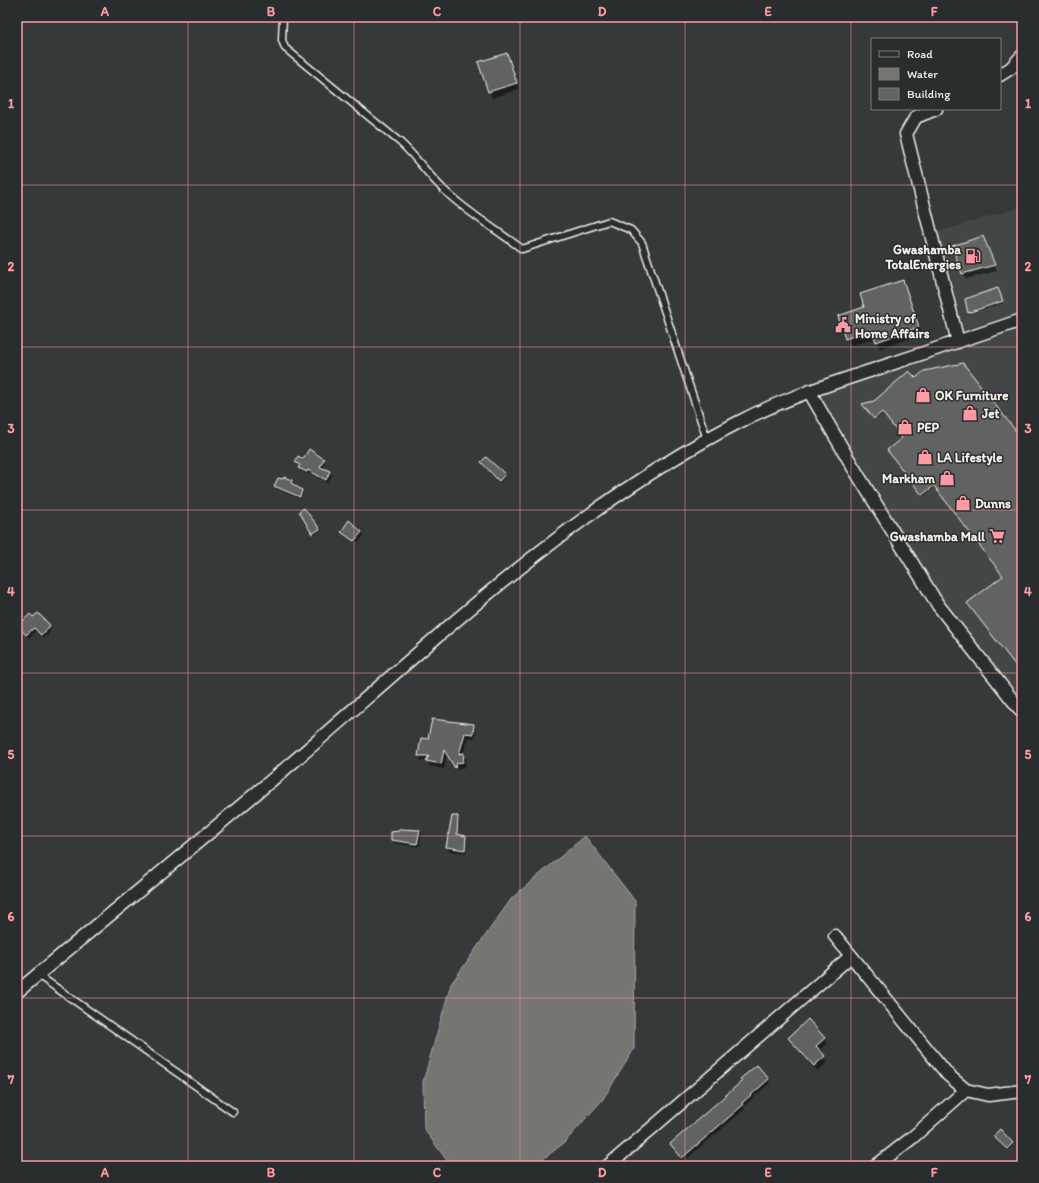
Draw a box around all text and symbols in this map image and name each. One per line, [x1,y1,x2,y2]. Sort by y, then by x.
text: A [100,4,110,19]
text: B [267,4,276,19]
text: C [433,4,442,19]
text: D [598,4,607,19]
text: E [764,4,772,19]
text: F [931,4,938,19]
legend [871,38,1001,110]
text: Road [907,47,933,61]
text: Water [907,67,938,81]
text: Building [907,87,951,101]
text: 1 [8,96,14,111]
text: 1 [1025,96,1031,111]
place label: Gwashamba TotalEnergies [885,242,961,273]
fuel station icon: Gwashamba TotalEnergies [964,247,982,265]
text: 2 [8,259,15,274]
text: 2 [1025,259,1032,274]
place label: Ministry of Home Affairs [855,311,930,341]
public building icon: Ministry of Home Affairs [834,316,852,334]
shop icon: OK Furniture [914,386,932,404]
place label: OK Furniture [935,388,1008,403]
shop icon: Jet [961,404,979,422]
place label: Jet [981,406,1000,421]
shop icon: PEP [896,418,914,436]
place label: PEP [917,420,940,435]
text: 3 [7,421,15,436]
text: 3 [1024,421,1032,436]
shop icon: LA Lifestyle [916,448,934,466]
place label: LA Lifestyle [937,450,1003,466]
shop icon: Markham [938,469,956,487]
place label: Markham [882,471,935,486]
shop icon: Dunns [954,494,972,512]
place label: Dunns [975,496,1011,511]
supermarket icon: Gwashamba Mall [988,527,1006,545]
place label: Gwashamba Mall [890,529,985,544]
text: 4 [7,584,15,599]
text: 4 [1024,584,1032,599]
text: 5 [8,747,15,762]
text: 5 [1025,747,1032,762]
text: 6 [8,909,15,924]
text: 6 [1025,909,1032,924]
text: 7 [7,1072,15,1087]
text: 7 [1024,1072,1032,1087]
text: A [100,1165,110,1180]
text: B [267,1165,276,1180]
text: C [433,1165,442,1180]
text: D [598,1165,607,1180]
text: E [764,1165,772,1180]
text: F [931,1165,938,1180]

